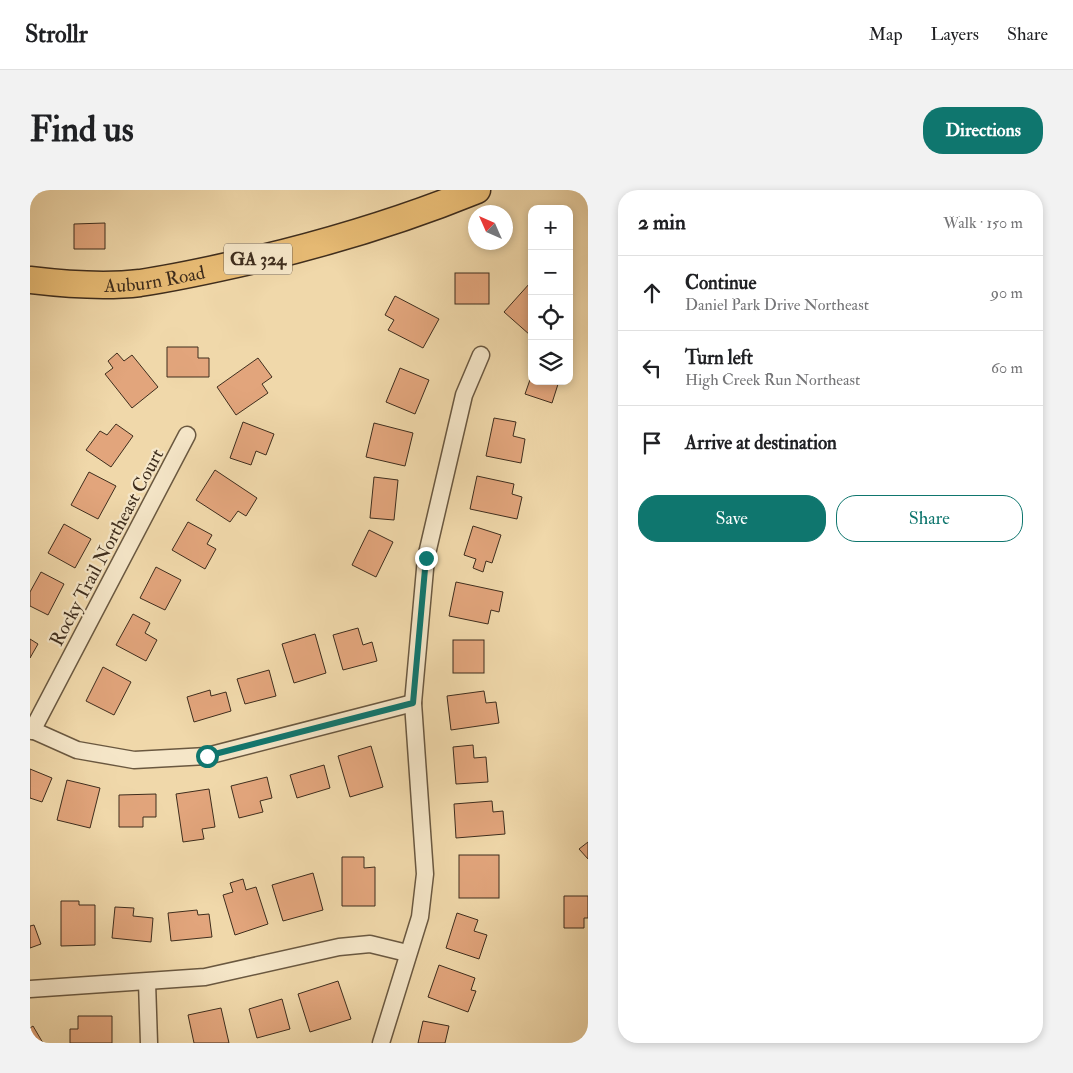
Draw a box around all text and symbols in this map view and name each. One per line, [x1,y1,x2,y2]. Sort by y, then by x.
text: Strollr [25,19,88,50]
text: Map [869,23,903,46]
text: Layers [931,23,979,46]
text: Share [1007,23,1048,46]
button: Directions [923,107,1043,154]
text: Find us [30,108,134,152]
north arrow [468,205,513,250]
map controls [528,205,573,385]
button: + [528,205,573,250]
text: 2 min [638,209,686,236]
text: Walk · 150 m [943,213,1023,233]
road number: GA 324 [224,244,292,275]
button: − [528,250,573,295]
street label: Auburn Road [103,260,208,298]
text: Continue [685,271,756,295]
icon: ahead [638,279,666,307]
text: 90 m [991,283,1023,303]
button: locate [528,295,573,340]
text: Daniel Park Drive Northeast [685,295,869,315]
button: layers [528,340,573,385]
text: Turn left [685,346,753,370]
icon: left [638,354,666,382]
text: 60 m [991,358,1023,378]
text: High Creek Run Northeast [685,370,860,390]
icon: arrive [638,429,666,457]
text: Arrive at destination [685,431,837,455]
street label: Rocky Trail Northeast Court [45,445,169,650]
button: Save [638,495,826,542]
button: Share [836,495,1023,542]
route end [415,547,438,570]
route start [196,745,219,768]

